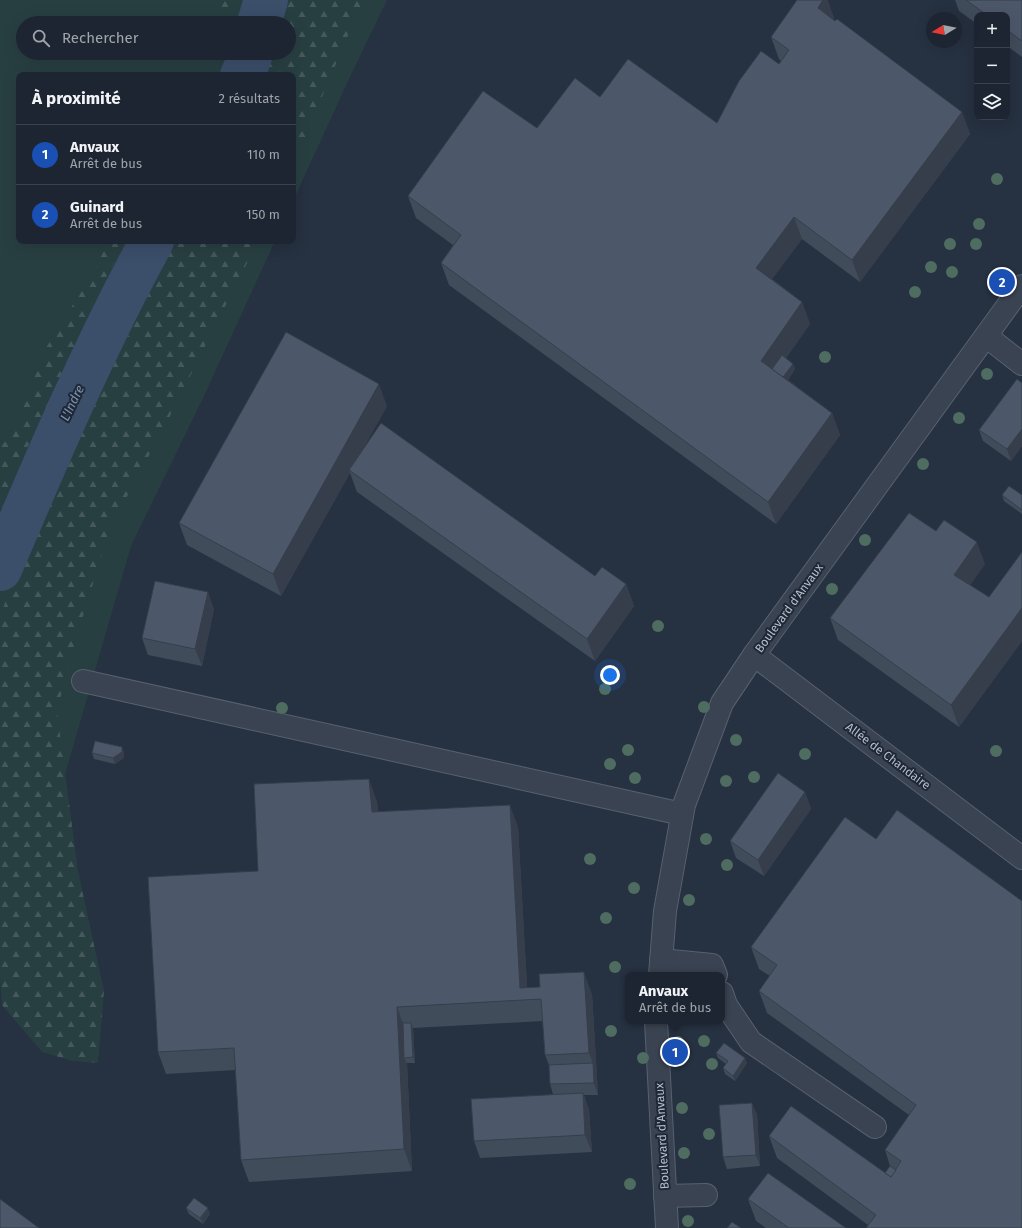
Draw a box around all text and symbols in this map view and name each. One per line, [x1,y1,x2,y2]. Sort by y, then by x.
north arrow [926,12,962,48]
map controls [974,12,1010,120]
button: + [974,12,1010,48]
search box [16,16,296,60]
icon: search [30,27,52,49]
text: Rechercher [62,29,138,47]
button: − [974,48,1010,84]
button: layers [974,84,1010,120]
text: À proximité [32,88,121,109]
text: 2 résultats [219,91,280,106]
text: Anvaux [70,138,119,156]
text: 1 [42,147,48,162]
text: 110 m [247,147,280,162]
text: Arrêt de bus [70,156,142,171]
text: Guinard [70,198,124,216]
text: 2 [42,207,48,222]
text: 150 m [246,207,280,222]
text: Arrêt de bus [70,216,142,231]
pin: 2 [989,267,1015,297]
water label: L'Indre [57,382,87,423]
street label: Boulevard d'Anvaux [752,561,826,655]
your location [600,665,620,685]
street label: Allée de Chandaire [843,720,933,792]
popup [625,972,725,1024]
text: Anvaux [639,982,688,1000]
text: Arrêt de bus [639,1000,711,1015]
pin: 1 [662,1037,688,1067]
street label: Boulevard d'Anvaux [652,1082,672,1190]

